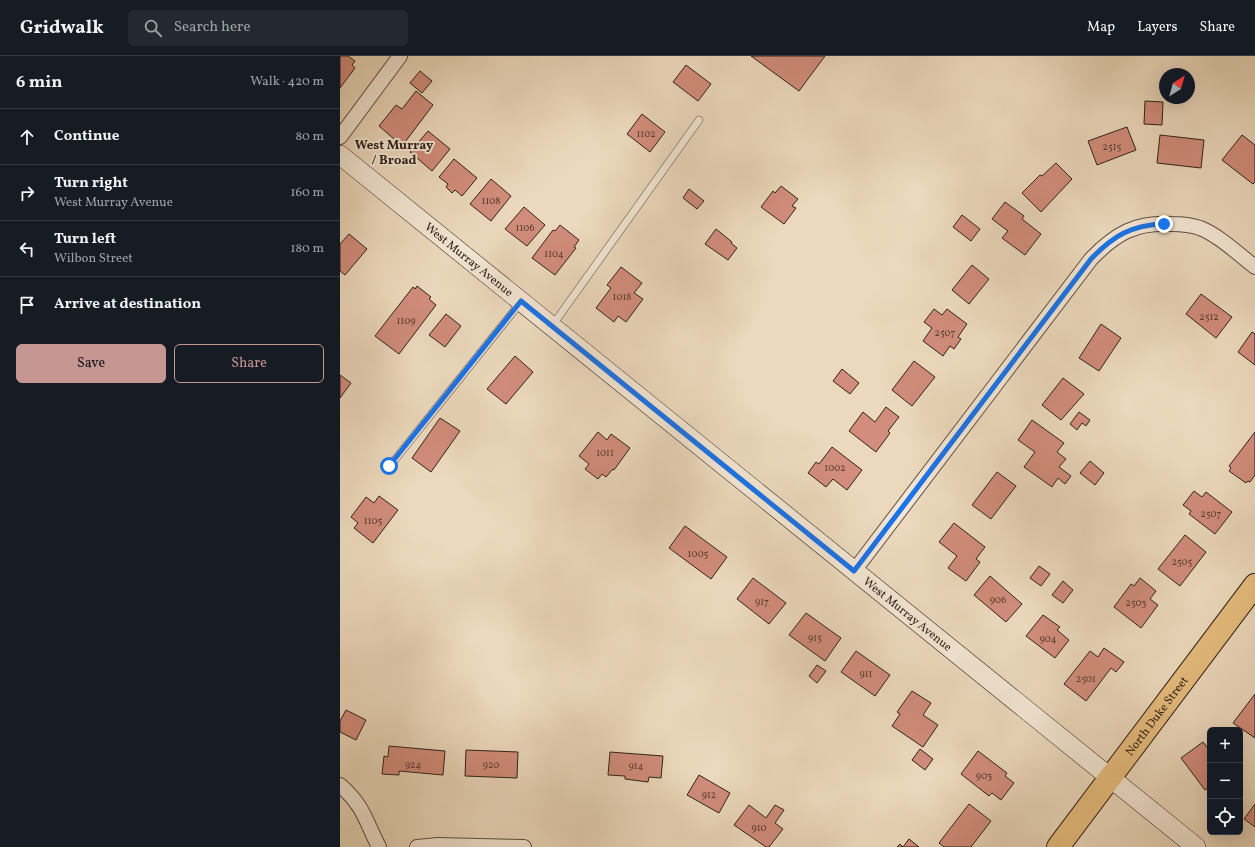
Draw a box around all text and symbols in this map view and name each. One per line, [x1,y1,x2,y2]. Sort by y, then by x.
search box [128,10,408,46]
text: Gridwalk [20,15,104,41]
icon: search [142,17,164,39]
text: Search here [174,17,251,38]
text: Map [1087,18,1115,37]
text: Layers [1137,18,1177,37]
text: Share [1199,18,1235,37]
north arrow [1159,68,1195,104]
text: 6 min [16,71,62,94]
text: Walk · 420 m [250,73,324,91]
icon: ahead [16,126,38,148]
text: Continue [54,126,119,147]
house number: 1102 [636,127,656,141]
text: 80 m [295,128,324,146]
district label: West Murray / Broad [355,137,434,170]
house number: 2515 [1103,140,1122,154]
text: Turn right [54,173,128,194]
icon: right [16,182,38,204]
text: 160 m [290,184,324,202]
text: West Murray Avenue [54,194,173,212]
house number: 1108 [482,194,500,208]
route end [1155,215,1173,233]
street label: West Murray Avenue [421,219,516,301]
house number: 1106 [516,221,534,235]
text: Turn left [54,229,116,250]
icon: left [16,238,38,260]
text: 180 m [290,240,324,258]
house number: 1104 [544,247,564,261]
text: Wilbon Street [54,250,133,268]
house number: 1018 [613,290,631,304]
icon: arrive [16,294,38,316]
text: Arrive at destination [54,294,201,315]
house number: 2512 [1199,310,1219,324]
house number: 1109 [396,314,416,328]
house number: 2507 [935,326,956,340]
button: Save [16,344,166,383]
button: Share [174,344,324,383]
house number: 1011 [596,446,614,460]
route start [380,457,398,475]
house number: 1002 [824,461,846,475]
house number: 2507 [1201,507,1222,521]
house number: 1105 [364,514,382,528]
house number: 1005 [688,547,709,561]
house number: 2505 [1172,555,1193,569]
street label: West Murray Avenue [859,574,955,656]
house number: 906 [990,593,1006,607]
house number: 917 [755,595,769,609]
house number: 2503 [1126,596,1146,610]
house number: 915 [808,631,822,645]
house number: 904 [1039,632,1057,646]
house number: 911 [860,667,873,681]
house number: 2501 [1076,672,1096,686]
street label: North Duke Street [1122,673,1192,760]
map controls [1207,727,1243,835]
button: + [1207,727,1243,763]
house number: 924 [405,758,421,772]
house number: 920 [483,758,499,772]
house number: 914 [628,759,644,773]
button: − [1207,763,1243,799]
house number: 903 [976,769,992,783]
house number: 912 [702,788,716,802]
button: locate [1207,799,1243,835]
house number: 910 [751,821,767,835]

